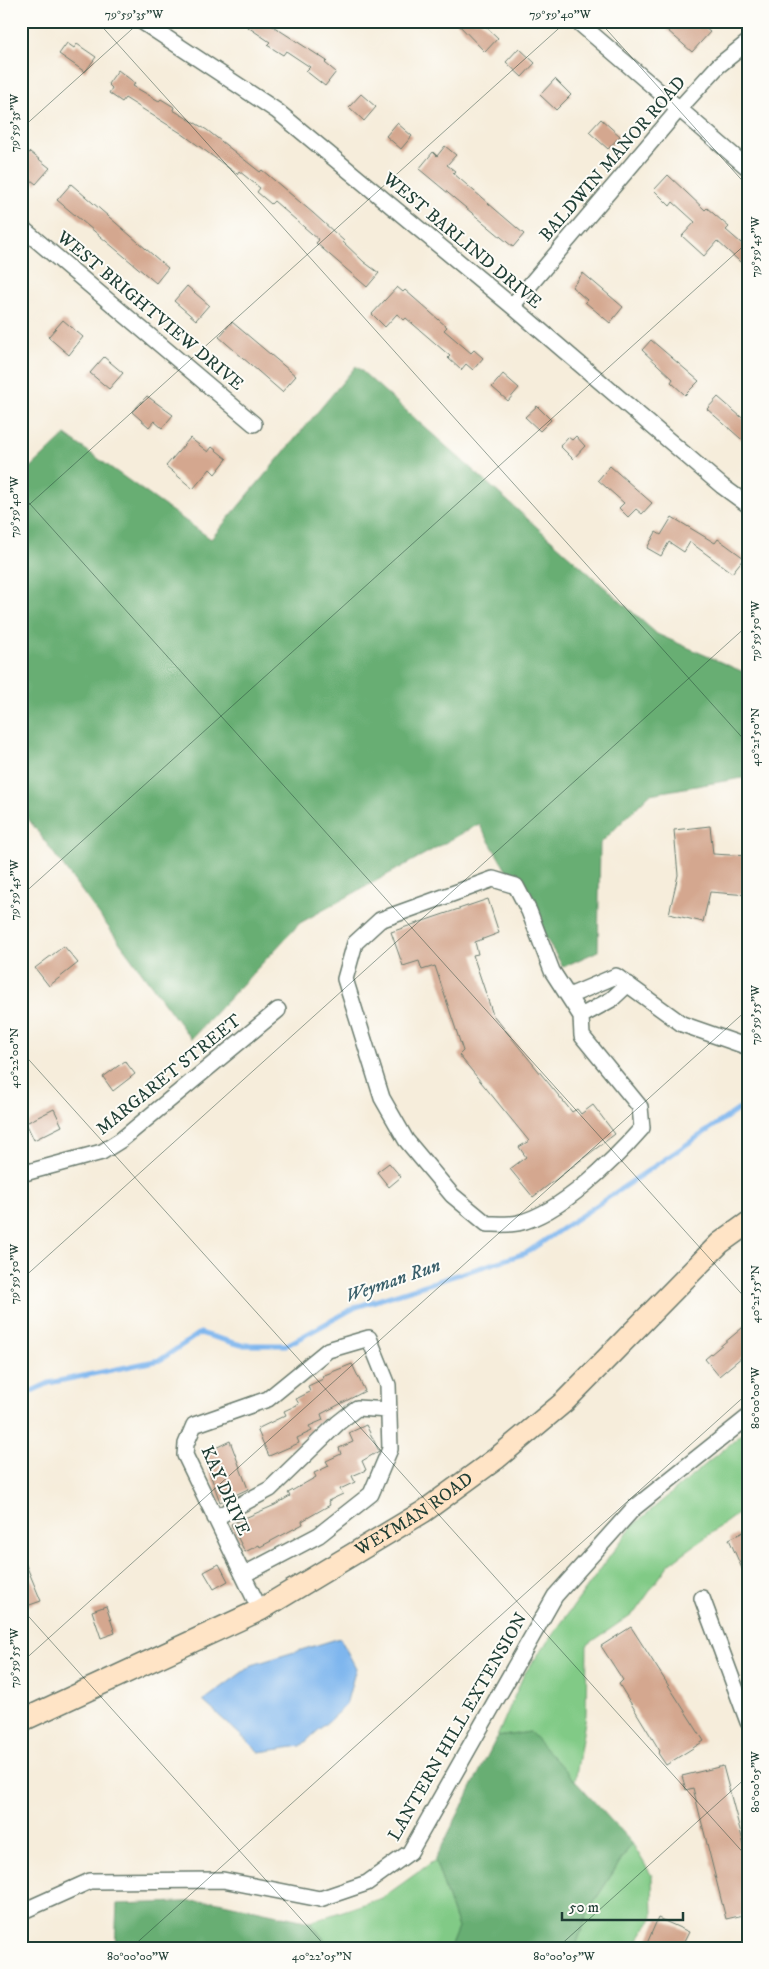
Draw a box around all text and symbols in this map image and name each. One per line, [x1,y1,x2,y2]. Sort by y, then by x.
text: 79°59'35"W [105,7,164,22]
text: 79°59'40"W [529,7,592,22]
street label: BALDWIN MANOR ROAD [535,72,691,246]
text: 79°59'35"W [7,93,22,152]
street label: WEST BARLIND DRIVE [377,168,546,314]
text: 79°59'45"W [748,216,763,277]
street label: WEST BRIGHTVIEW DRIVE [51,226,248,396]
text: 79°59'40"W [7,475,22,538]
text: 79°59'50"W [748,600,763,661]
text: 40°21'50"N [748,707,763,766]
text: 79°59'45"W [7,859,22,920]
text: 79°59'55"W [748,984,763,1045]
street label: MARGARET STREET [92,1010,246,1140]
text: 40°22'00"N [7,1027,22,1088]
text: 79°59'50"W [7,1243,22,1304]
water label: Weyman Run [342,1254,444,1308]
text: 40°21'55"N [748,1265,763,1323]
text: 80°00'00"W [748,1366,763,1429]
street label: KAY DRIVE [195,1443,255,1539]
street label: WEYMAN ROAD [351,1468,478,1562]
street label: LANTERN HILL EXTENSION [384,1609,533,1845]
text: 79°59'55"W [7,1627,22,1688]
text: 80°00'05"W [748,1750,763,1813]
scale bar [562,1889,683,1921]
text: 50 m [569,1898,599,1917]
text: 80°00'00"W [107,1949,170,1964]
text: 40°22'05"N [292,1949,352,1964]
text: 80°00'05"W [533,1949,596,1964]

